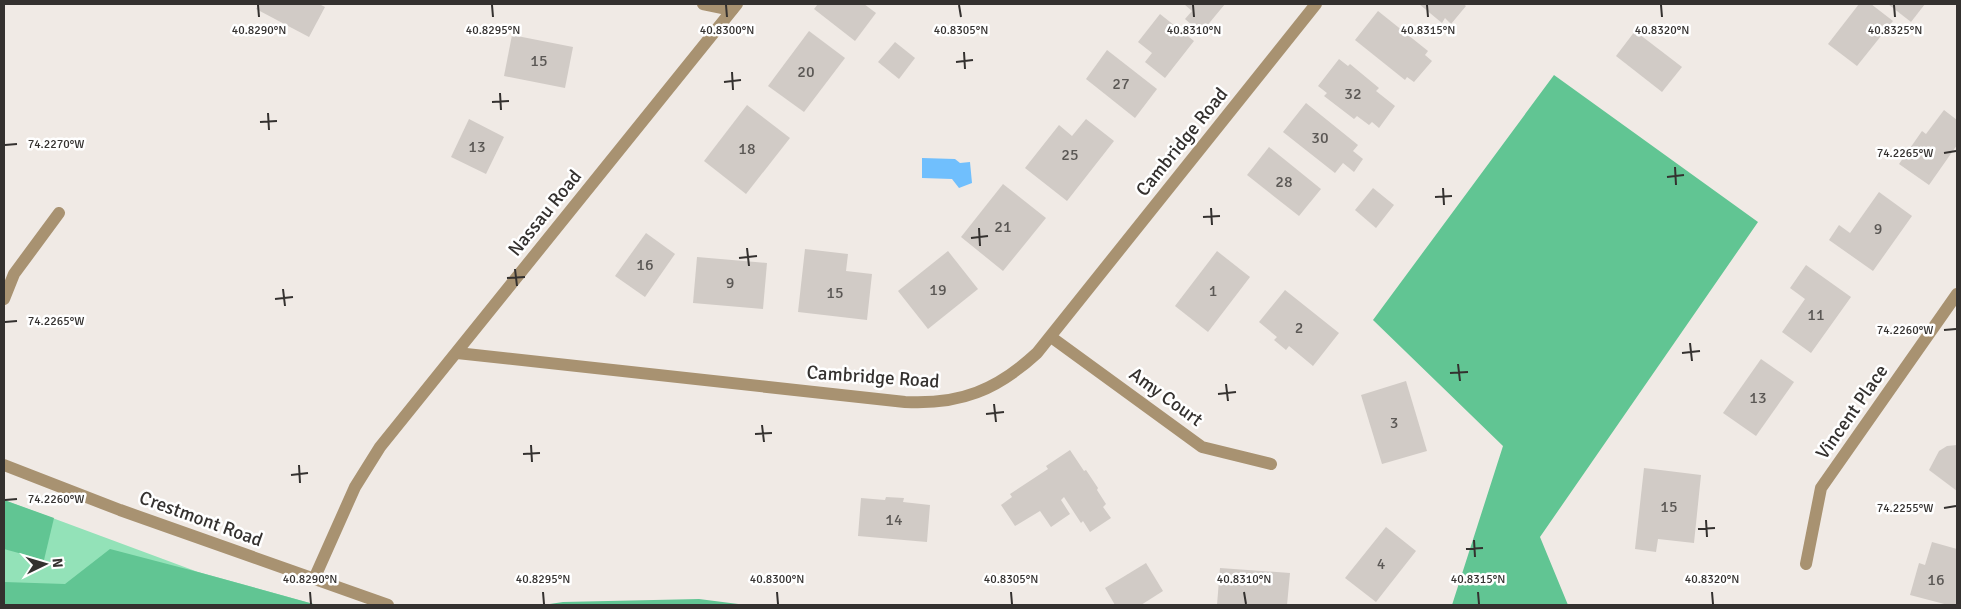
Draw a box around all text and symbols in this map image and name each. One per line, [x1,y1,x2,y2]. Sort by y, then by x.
text: 40.8290°N [232,23,286,38]
text: 40.8295°N [466,23,520,38]
text: 40.8300°N [700,23,754,38]
text: 40.8305°N [934,23,988,38]
text: 40.8310°N [1167,23,1221,38]
text: 40.8315°N [1401,23,1455,38]
text: 40.8320°N [1635,23,1689,38]
text: 40.8325°N [1868,23,1922,38]
house number: 15 [530,51,548,71]
house number: 20 [797,62,815,82]
house number: 27 [1112,74,1130,94]
street label: Cambridge Road [1131,83,1233,201]
house number: 32 [1344,84,1362,104]
house number: 30 [1311,128,1329,148]
text: 74.2270°W [28,137,84,152]
house number: 13 [468,137,486,157]
house number: 18 [738,139,756,159]
house number: 25 [1061,145,1079,165]
text: 74.2265°W [1877,146,1933,161]
street label: Nassau Road [503,165,587,261]
house number: 28 [1275,172,1293,192]
house number: 21 [994,217,1012,237]
house number: 9 [1874,219,1882,239]
house number: 16 [636,255,654,275]
house number: 9 [726,273,734,293]
house number: 19 [929,280,947,300]
house number: 1 [1209,281,1217,301]
house number: 15 [826,283,844,303]
house number: 11 [1807,305,1825,325]
text: 74.2265°W [28,314,84,329]
house number: 2 [1295,318,1303,338]
text: 74.2260°W [1877,323,1933,338]
street label: Cambridge Road [806,360,940,394]
street label: Vincent Place [1811,360,1893,464]
street label: Amy Court [1125,362,1208,432]
house number: 13 [1749,388,1767,408]
house number: 3 [1390,413,1398,433]
street label: Crestmont Road [136,486,266,552]
text: 74.2260°W [28,492,84,507]
house number: 15 [1660,497,1678,517]
text: 74.2255°W [1877,501,1933,516]
house number: 14 [885,510,903,530]
north arrow [20,539,70,589]
house number: 4 [1377,554,1386,574]
text: N [49,557,66,569]
house number: 16 [1927,570,1945,590]
text: 40.8290°N [283,572,337,587]
text: 40.8295°N [516,572,570,587]
text: 40.8300°N [750,572,804,587]
text: 40.8305°N [984,572,1038,587]
text: 40.8310°N [1217,572,1271,587]
text: 40.8315°N [1451,572,1505,587]
text: 40.8320°N [1685,572,1739,587]

